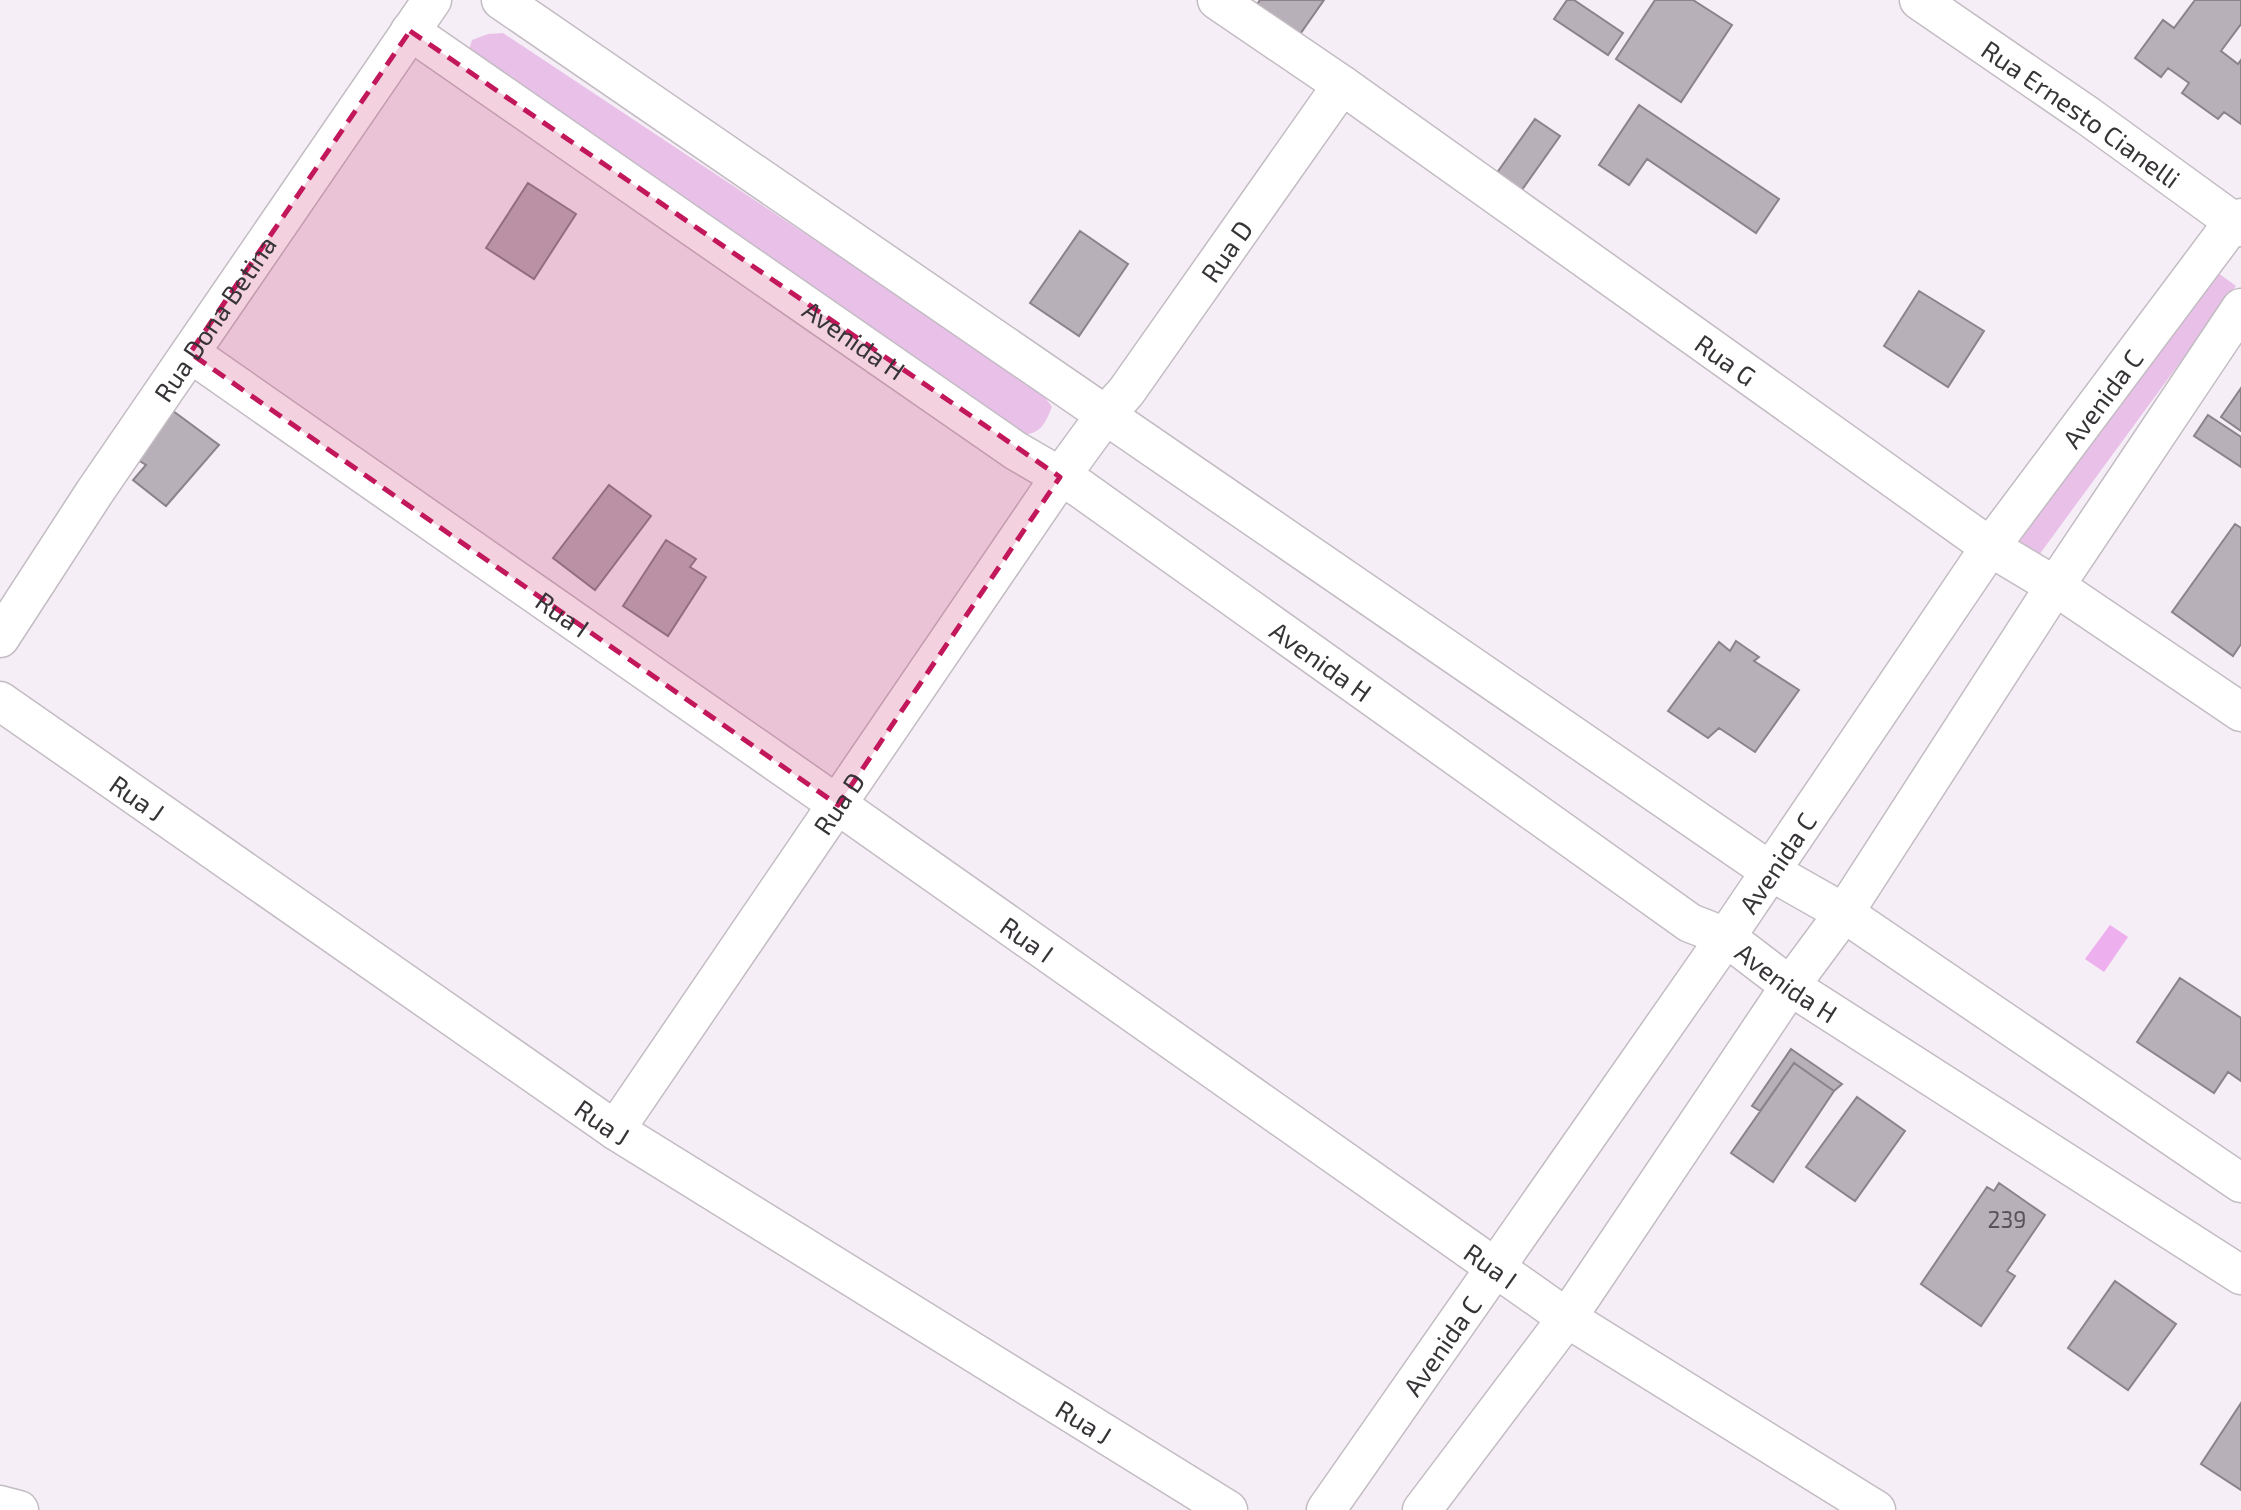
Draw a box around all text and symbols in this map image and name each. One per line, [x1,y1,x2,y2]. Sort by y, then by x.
street label: Rua Ernesto Cianelli [1976,33,2187,194]
street label: Rua D [1193,214,1258,287]
street label: Rua Dona Betina [146,229,282,407]
street label: Avenida H [798,293,912,385]
street label: Rua G [1690,327,1763,391]
street label: Avenida C [2055,343,2148,453]
street label: Rua I [531,584,596,643]
street label: Avenida H [1265,614,1378,707]
street label: Rua D [806,766,870,840]
street label: Rua J [105,767,171,827]
street label: Avenida C [1732,806,1822,918]
street label: Rua I [995,909,1060,968]
street label: Avenida H [1730,935,1844,1028]
street label: Rua J [570,1092,636,1151]
house number: 239 [1988,1205,2026,1233]
street label: Rua I [1459,1235,1524,1294]
street label: Avenida C [1396,1289,1487,1401]
street label: Rua J [1051,1392,1118,1450]

